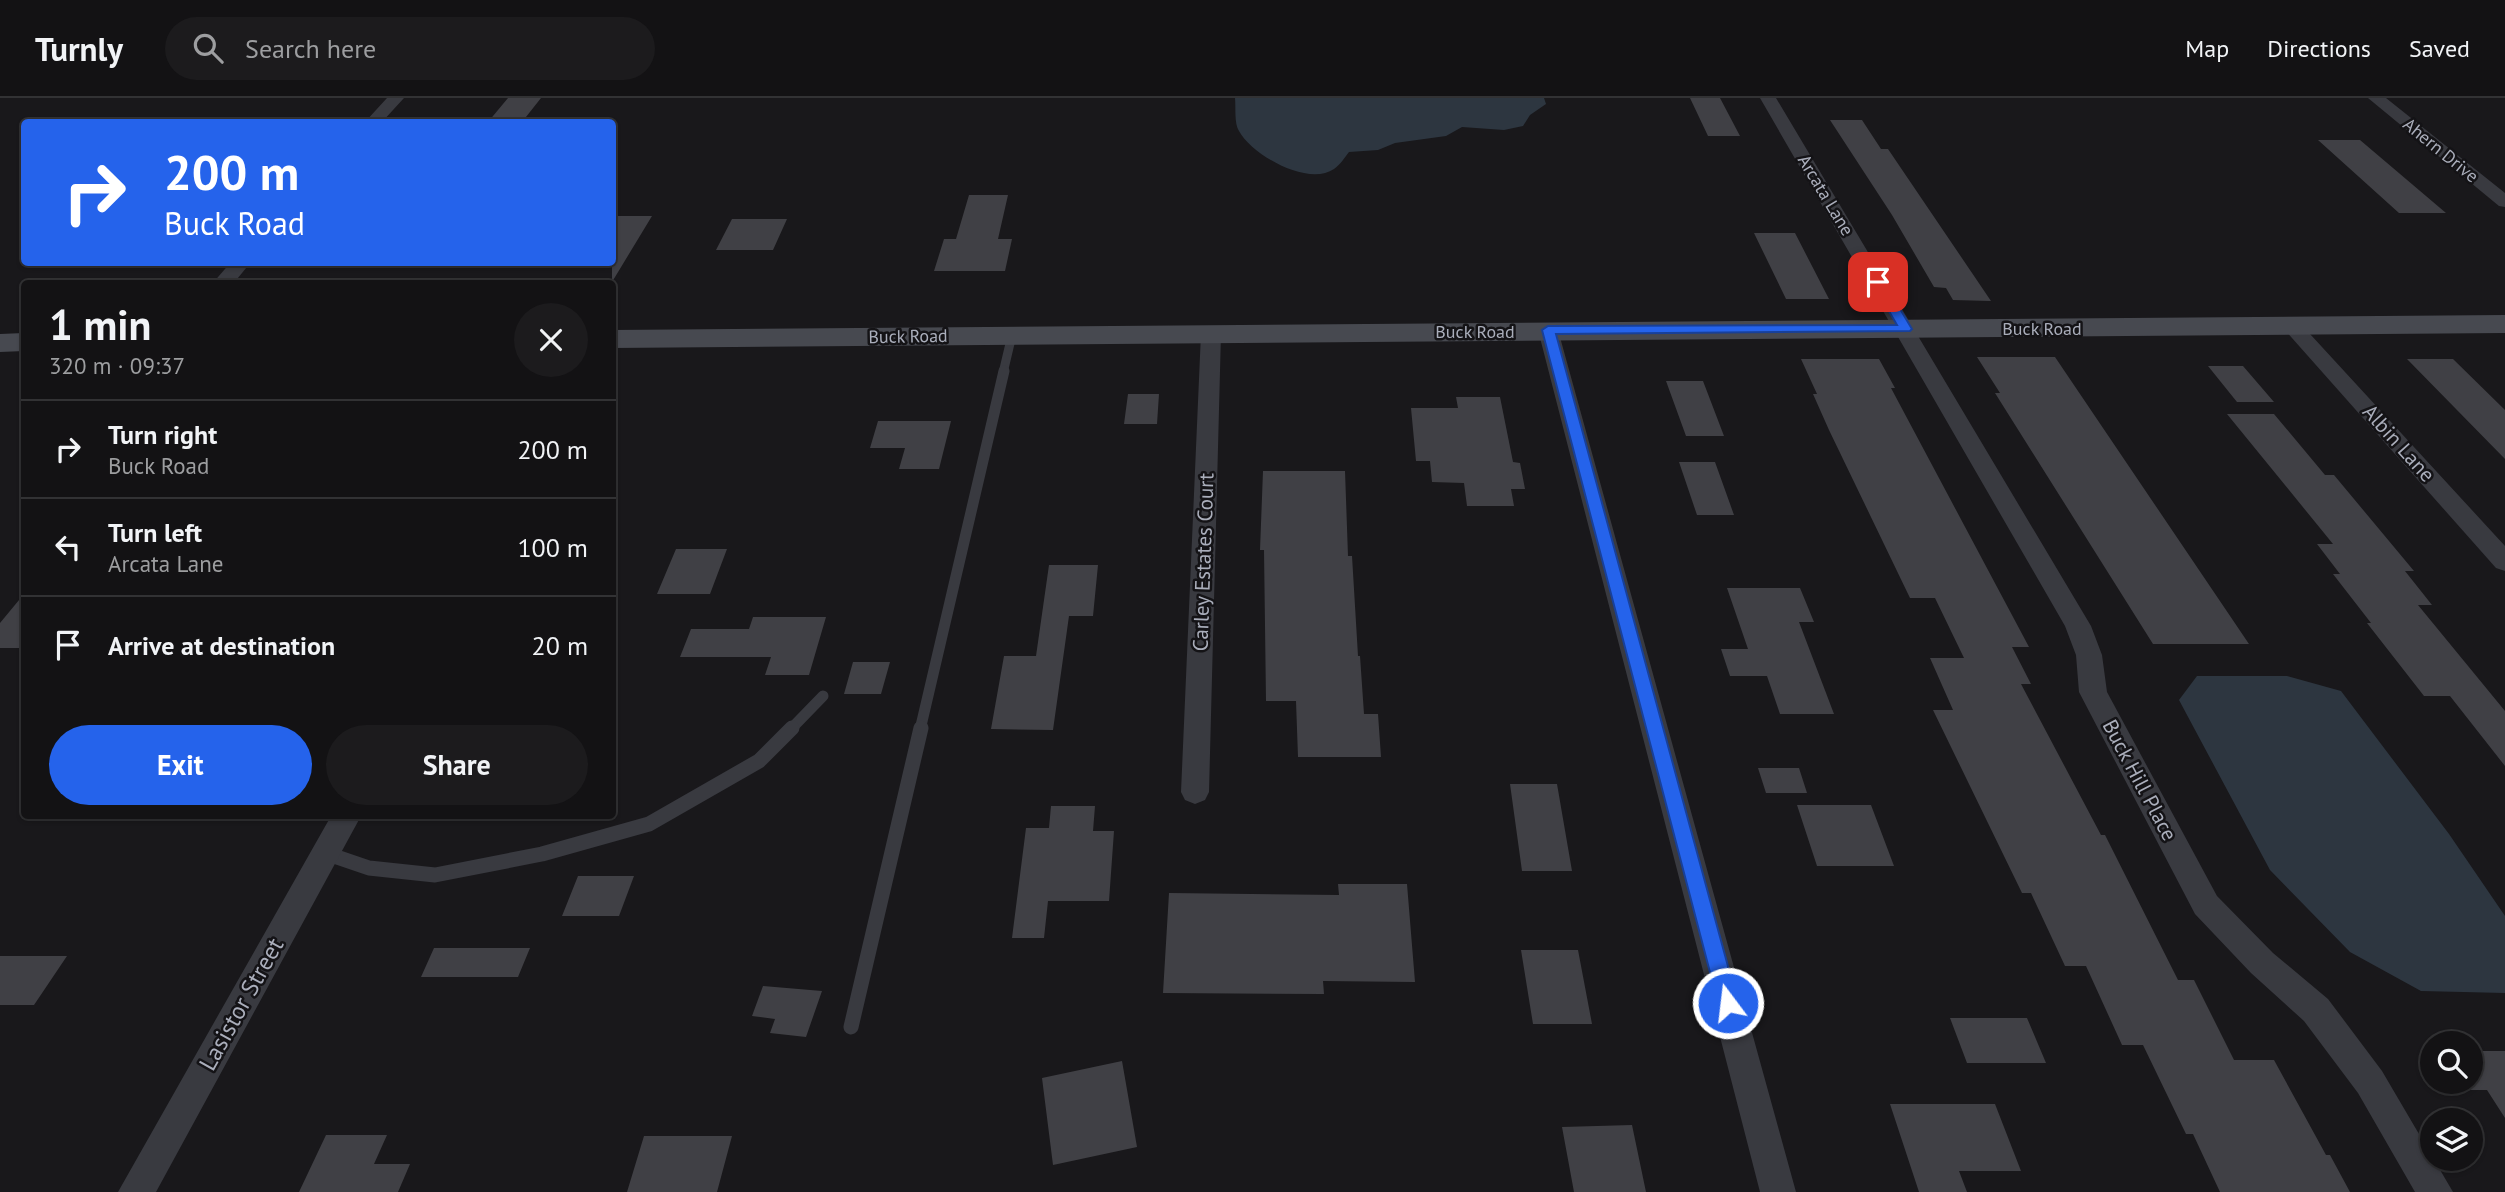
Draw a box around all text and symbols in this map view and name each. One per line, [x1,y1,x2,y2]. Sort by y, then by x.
search box [165,17,655,80]
text: Turnly [35,27,123,70]
icon: search [189,29,227,67]
text: Search here [245,32,376,65]
text: Map [2185,33,2229,64]
text: Directions [2267,33,2371,64]
text: Saved [2409,33,2470,64]
street label: Ahern Drive [2399,113,2483,187]
text: 200 m [164,140,299,204]
icon: right [49,147,140,238]
street label: Arcata Lane [1793,150,1859,240]
text: Buck Road [164,202,305,244]
pin [1848,252,1908,312]
icon: arrive [1859,263,1897,301]
text: 1 min [49,297,151,352]
button: close [514,303,588,377]
street label: Buck Road [2002,317,2082,340]
street label: Buck Road [1435,320,1515,343]
street label: Buck Road [868,324,948,348]
text: 320 m · 09:37 [49,351,185,380]
street label: Albin Lane [2357,398,2441,488]
text: Turn right [108,418,217,451]
icon: right [49,430,87,468]
text: 200 m [517,433,588,466]
text: Buck Road [108,451,209,480]
street label: Carley Estates Court [1186,472,1220,652]
text: Turn left [108,516,202,549]
icon: left [49,528,87,566]
text: 100 m [517,531,588,564]
text: Arcata Lane [108,549,224,578]
icon: arrive [49,626,87,664]
text: Arrive at destination [108,629,335,662]
text: 20 m [532,629,588,662]
street label: Buck Hill Place [2097,715,2183,845]
button: Exit [49,725,312,805]
button: Share [326,725,588,805]
street label: Lasistor Street [192,932,290,1076]
position arrow [1691,966,1765,1040]
map controls [2420,1031,2483,1171]
button: search [2420,1031,2483,1094]
button: layers [2420,1108,2483,1171]

